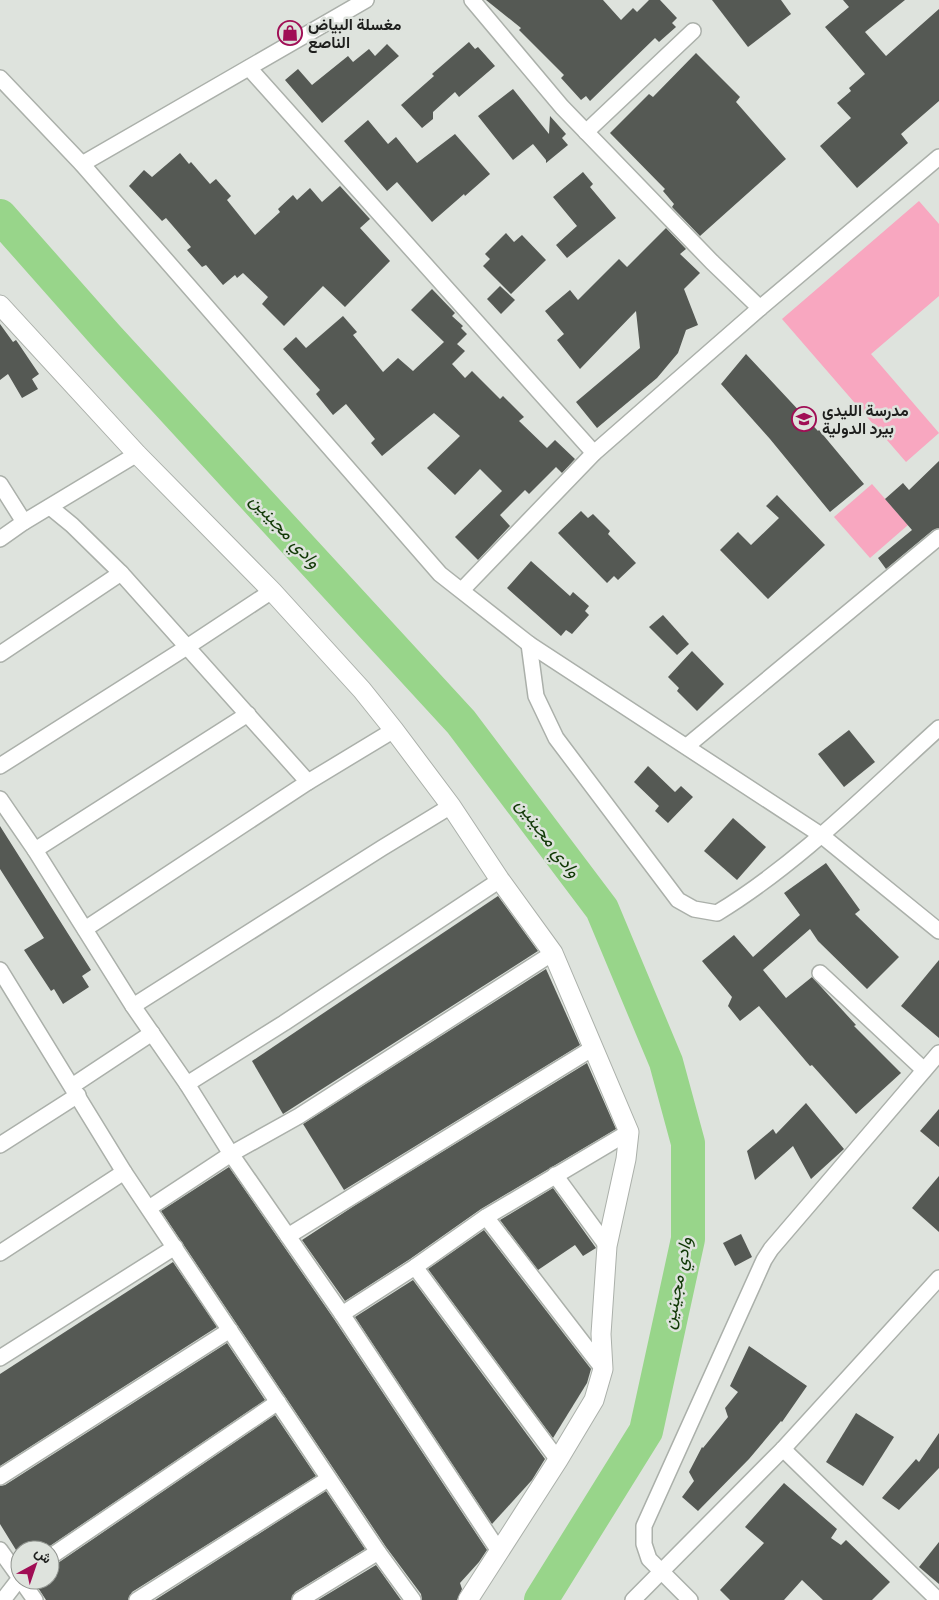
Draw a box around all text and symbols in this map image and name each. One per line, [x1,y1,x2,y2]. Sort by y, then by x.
place label: مغسلة البياض الناصع [308,13,402,54]
shop icon: مغسلة البياض الناصع [277,20,303,46]
place label: مدرسة الليدي بيرد الدولية [822,399,909,440]
school or university icon: مدرسة الليدي بيرد الدولية [791,406,817,432]
water label: وادي مجينين [242,488,326,575]
water label: وادي مجينين [508,793,587,884]
water label: وادي مجينين [655,1235,701,1332]
north arrow [10,1540,60,1590]
text: ش [30,1542,56,1568]

